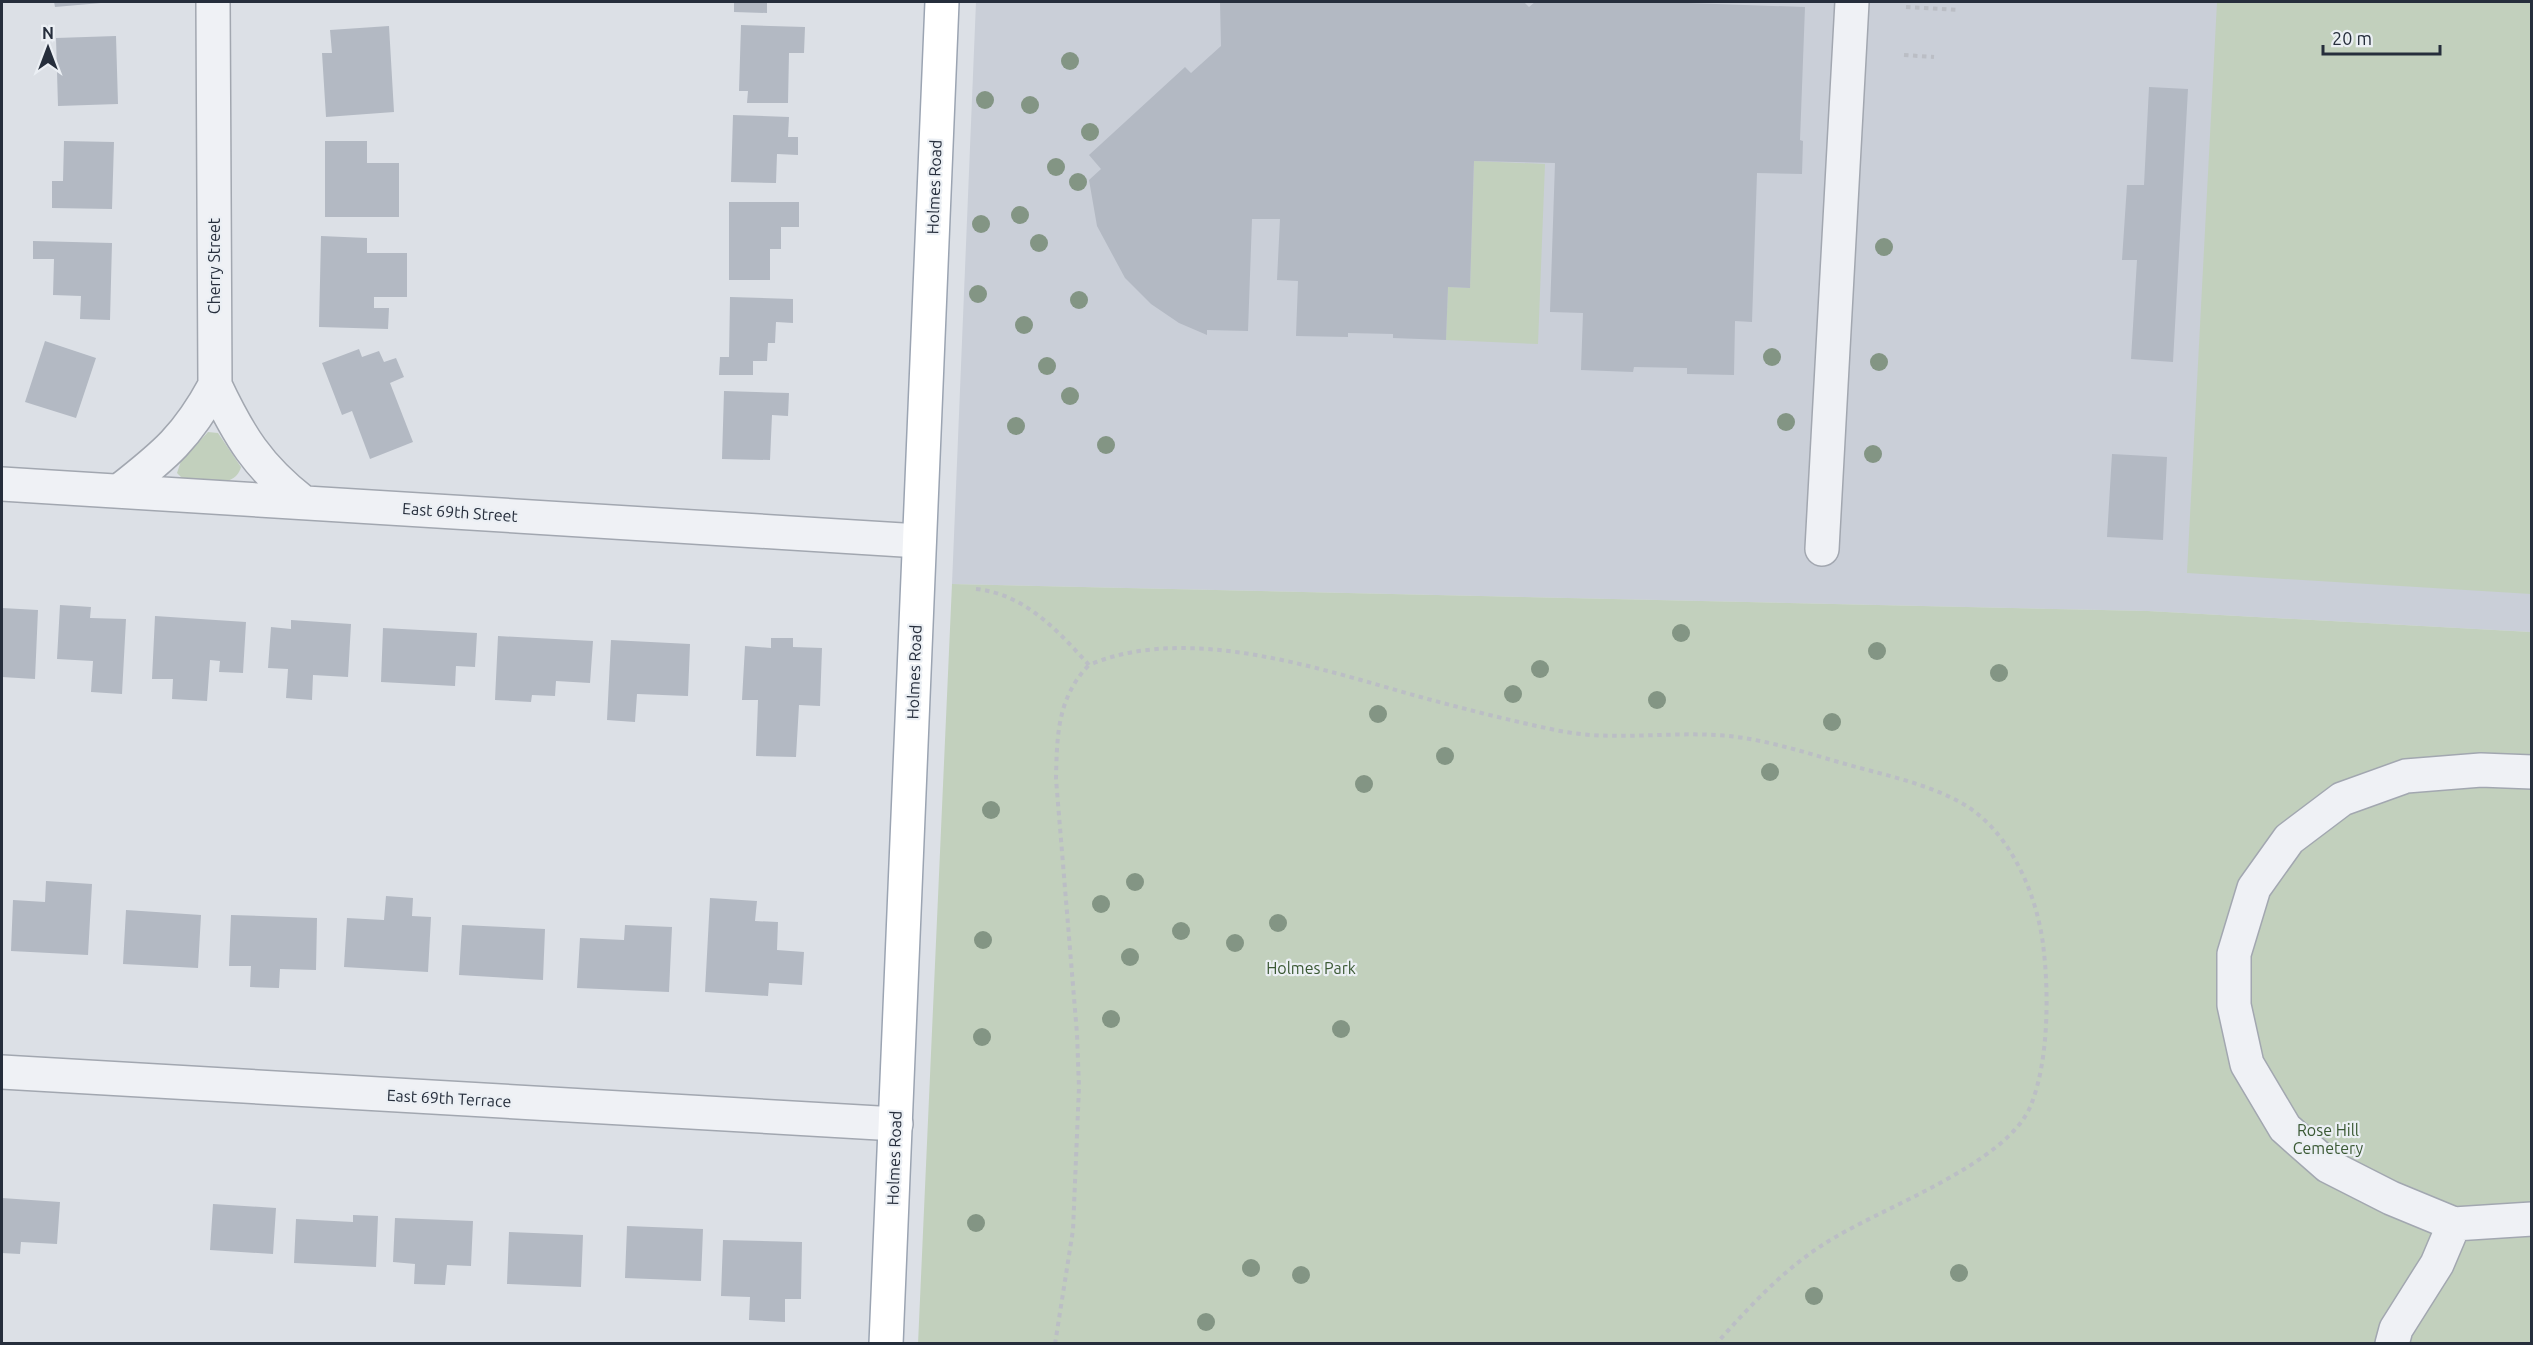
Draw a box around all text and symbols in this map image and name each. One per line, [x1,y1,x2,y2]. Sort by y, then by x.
north arrow [18,18,78,78]
scale bar [2323,18,2440,56]
text: N [42,24,54,42]
text: 20 m [2332,28,2372,48]
street label: Holmes Road [923,139,945,235]
street label: Cherry Street [205,217,223,314]
street label: East 69th Street [402,499,519,525]
street label: Holmes Road [903,624,925,720]
park label: Holmes Park [1266,959,1356,977]
street label: East 69th Terrace [386,1086,512,1110]
street label: Holmes Road [883,1110,905,1206]
park label: Rose Hill Cemetery [2293,1121,2364,1157]

